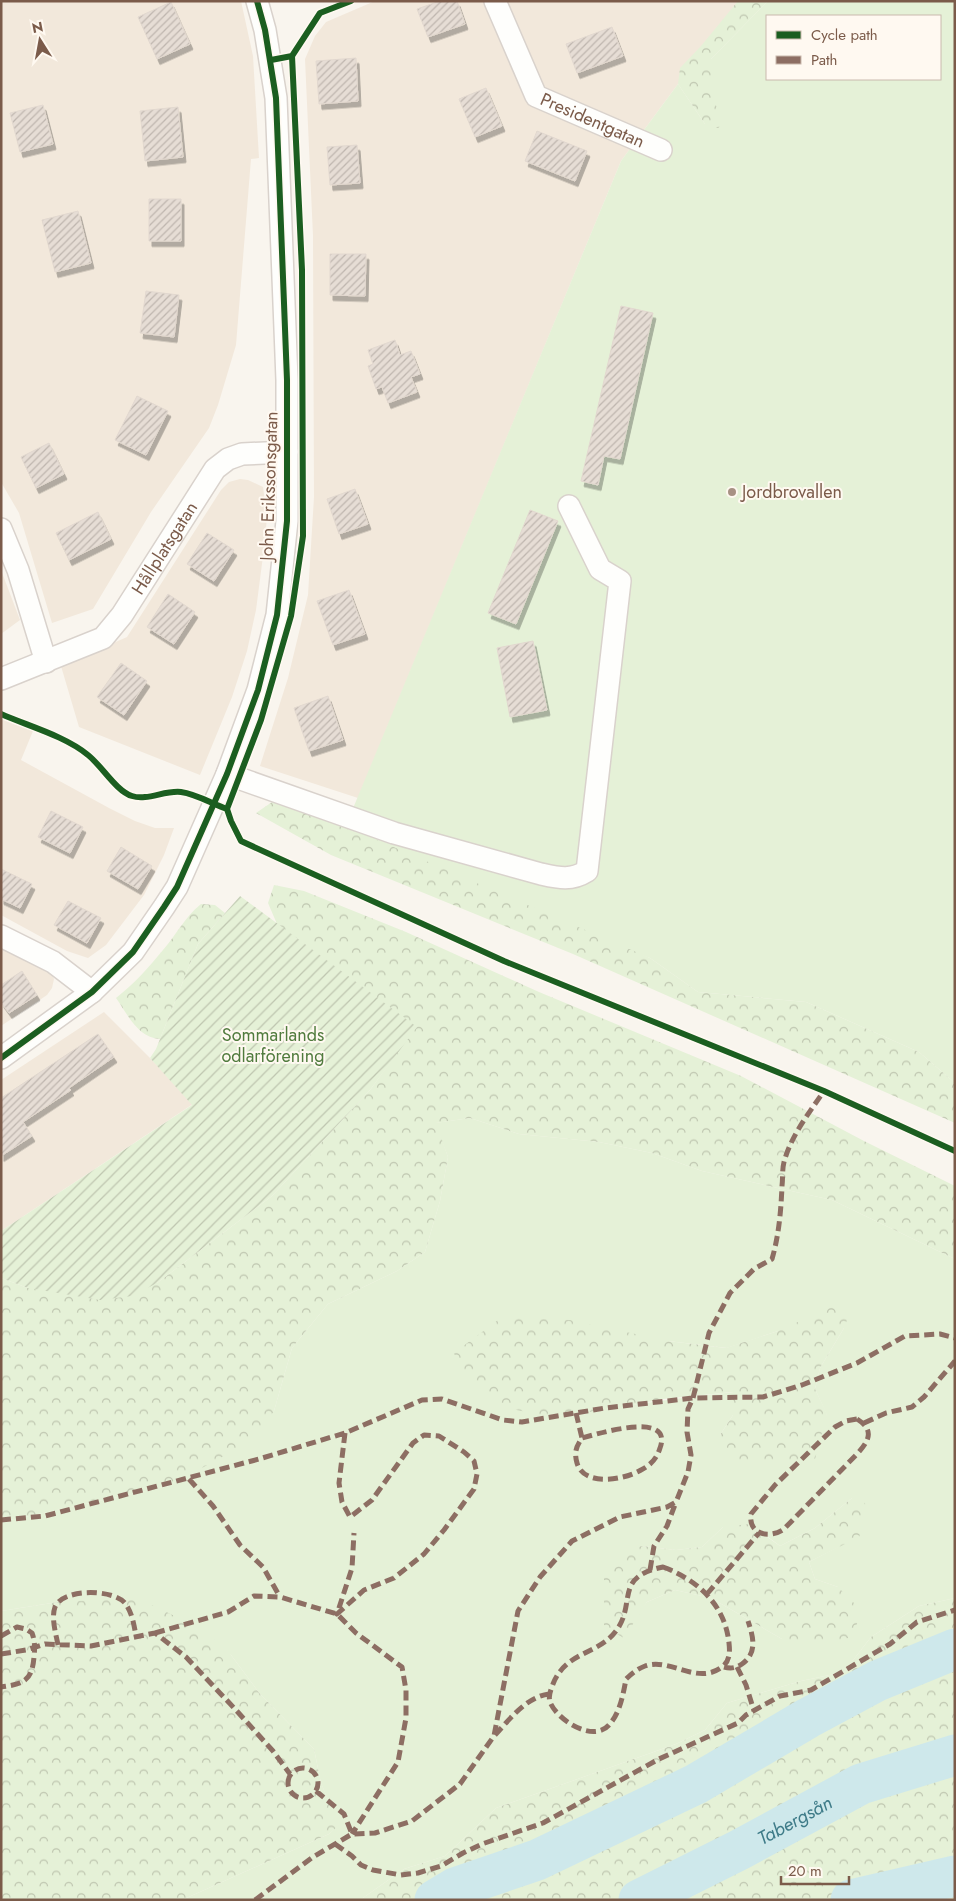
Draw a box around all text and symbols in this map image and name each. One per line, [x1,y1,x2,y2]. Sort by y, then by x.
north arrow [15,15,65,65]
legend [766,15,941,80]
text: N [30,16,45,38]
text: Cycle path [811,24,878,46]
text: Path [811,49,837,71]
street label: Presidentgatan [536,86,649,154]
street label: John Erikssonsgatan [253,411,285,563]
place label: Jordbrovallen [740,479,842,505]
marker: Jordbrovallen [726,486,738,498]
street label: Hållplatsgatan [125,497,204,600]
park label: Sommarlands odlarförening [221,1022,325,1069]
water label: Tabergsån [752,1789,837,1851]
scale bar [781,1854,848,1886]
text: 20 m [788,1860,822,1882]

